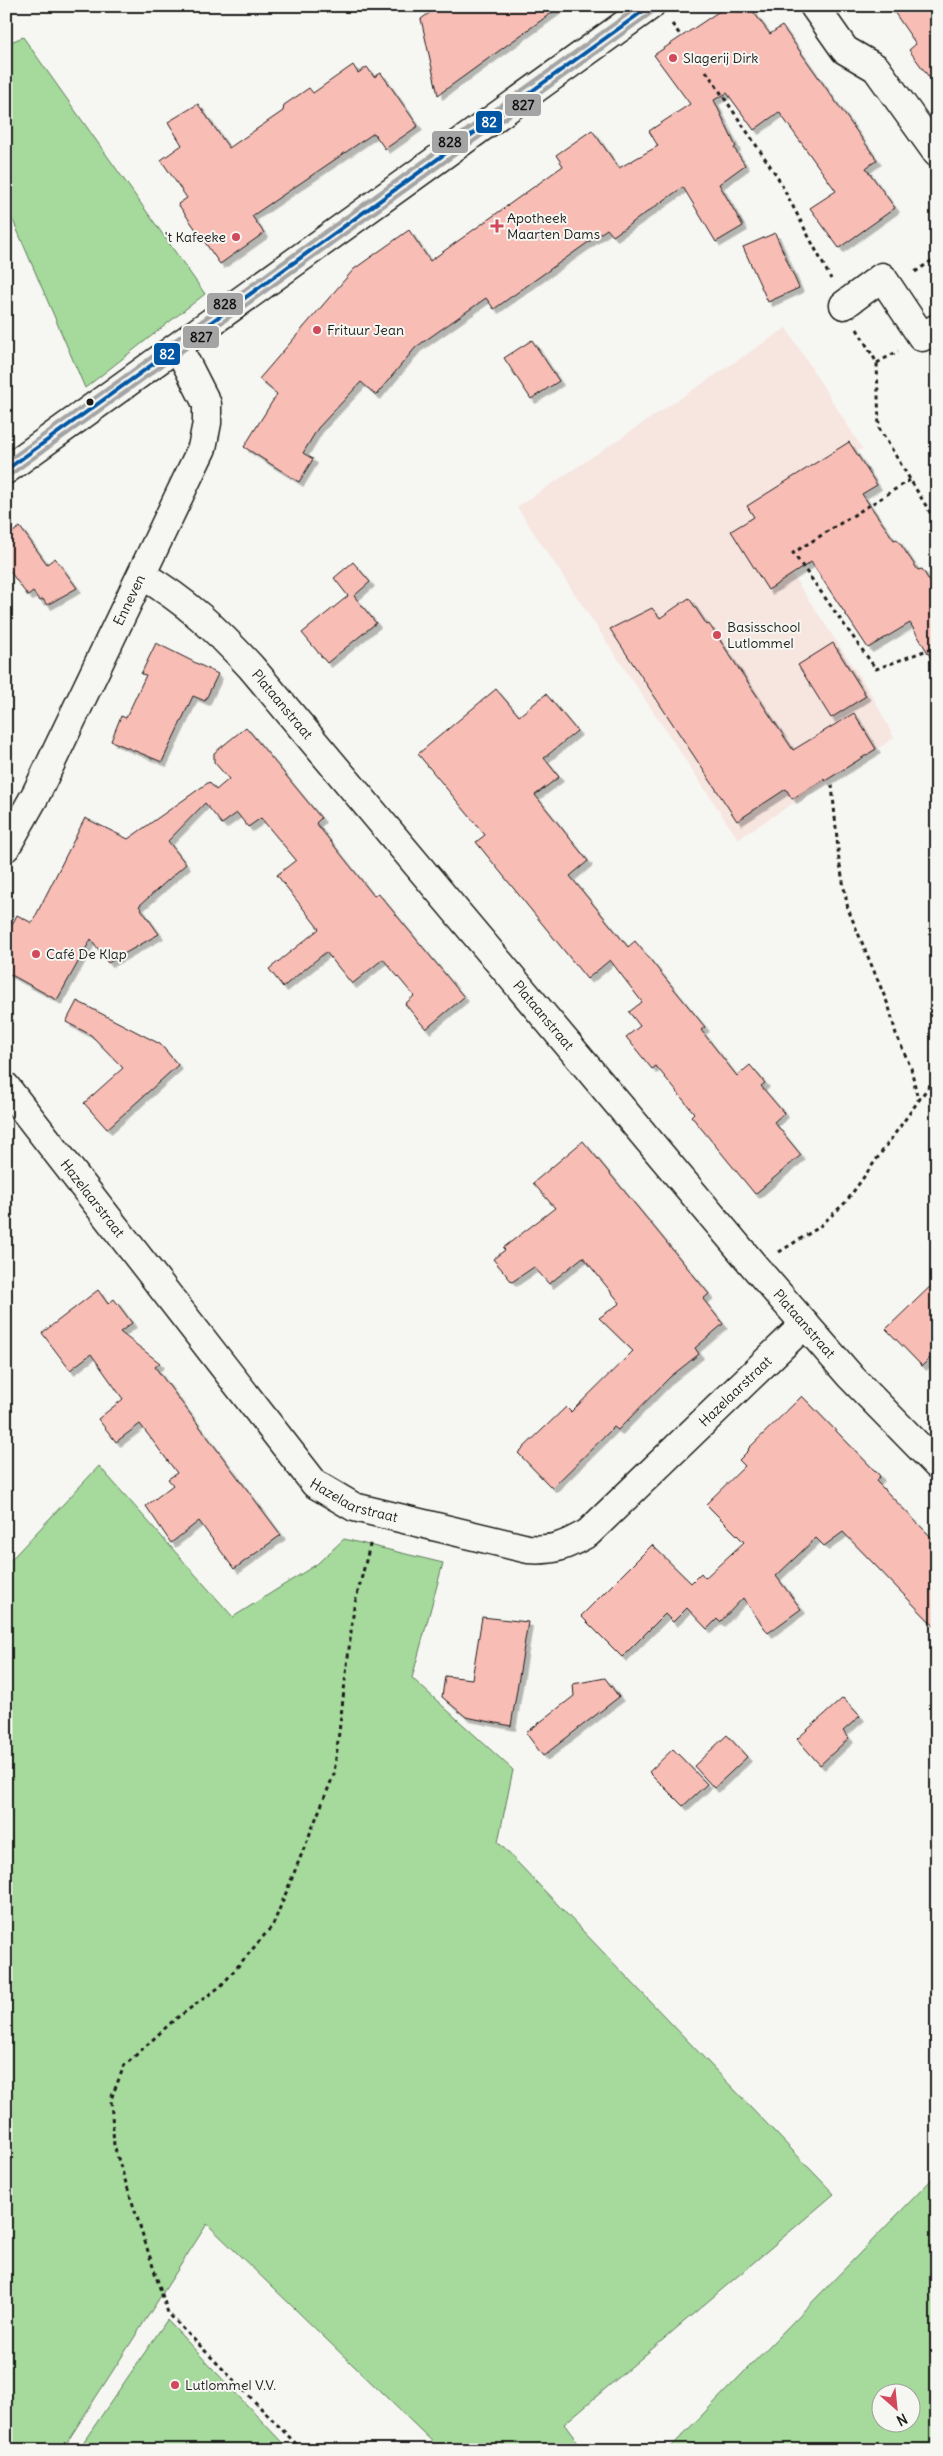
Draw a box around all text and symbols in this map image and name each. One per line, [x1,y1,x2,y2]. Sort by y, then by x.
place label: Slagerij Dirk [683,49,758,67]
marker: Slagerij Dirk [667,52,679,64]
line badge: 827 [504,93,542,117]
text: 827 [512,96,534,114]
line badge: 82 [475,110,503,134]
text: 82 [481,113,497,131]
line badge: 828 [431,130,469,154]
text: 828 [438,133,462,151]
place label: Apotheek Maarten Dams [507,209,600,243]
marker: Apotheek Maarten Dams [491,220,503,232]
place label: 't Kafeeke [165,228,226,246]
marker: 't Kafeeke [230,231,242,243]
line badge: 828 [206,292,244,316]
text: 828 [213,295,237,313]
place label: Frituur Jean [327,321,404,339]
marker: Frituur Jean [311,324,323,336]
line badge: 827 [182,325,220,349]
text: 827 [190,328,212,346]
line badge: 82 [153,342,181,366]
text: 82 [159,345,175,363]
unlabelled marker [85,397,95,407]
street label: Enneven [109,572,149,628]
place label: Basisschool Lutlommel [727,618,801,652]
marker: Basisschool Lutlommel [711,629,723,641]
street label: Plataanstraat [248,666,317,743]
place label: Café De Klap [46,945,127,963]
marker: Café De Klap [30,948,42,960]
street label: Plataanstraat [509,977,578,1054]
street label: Hazelaarstraat [57,1156,129,1241]
street label: Plataanstraat [770,1285,840,1362]
street label: Hazelaarstraat [695,1352,776,1430]
street label: Hazelaarstraat [307,1474,400,1526]
place label: Lutlommel V.V. [185,2376,276,2394]
marker: Lutlommel V.V. [169,2379,181,2391]
north arrow [870,2384,920,2434]
text: N [894,2409,910,2430]

